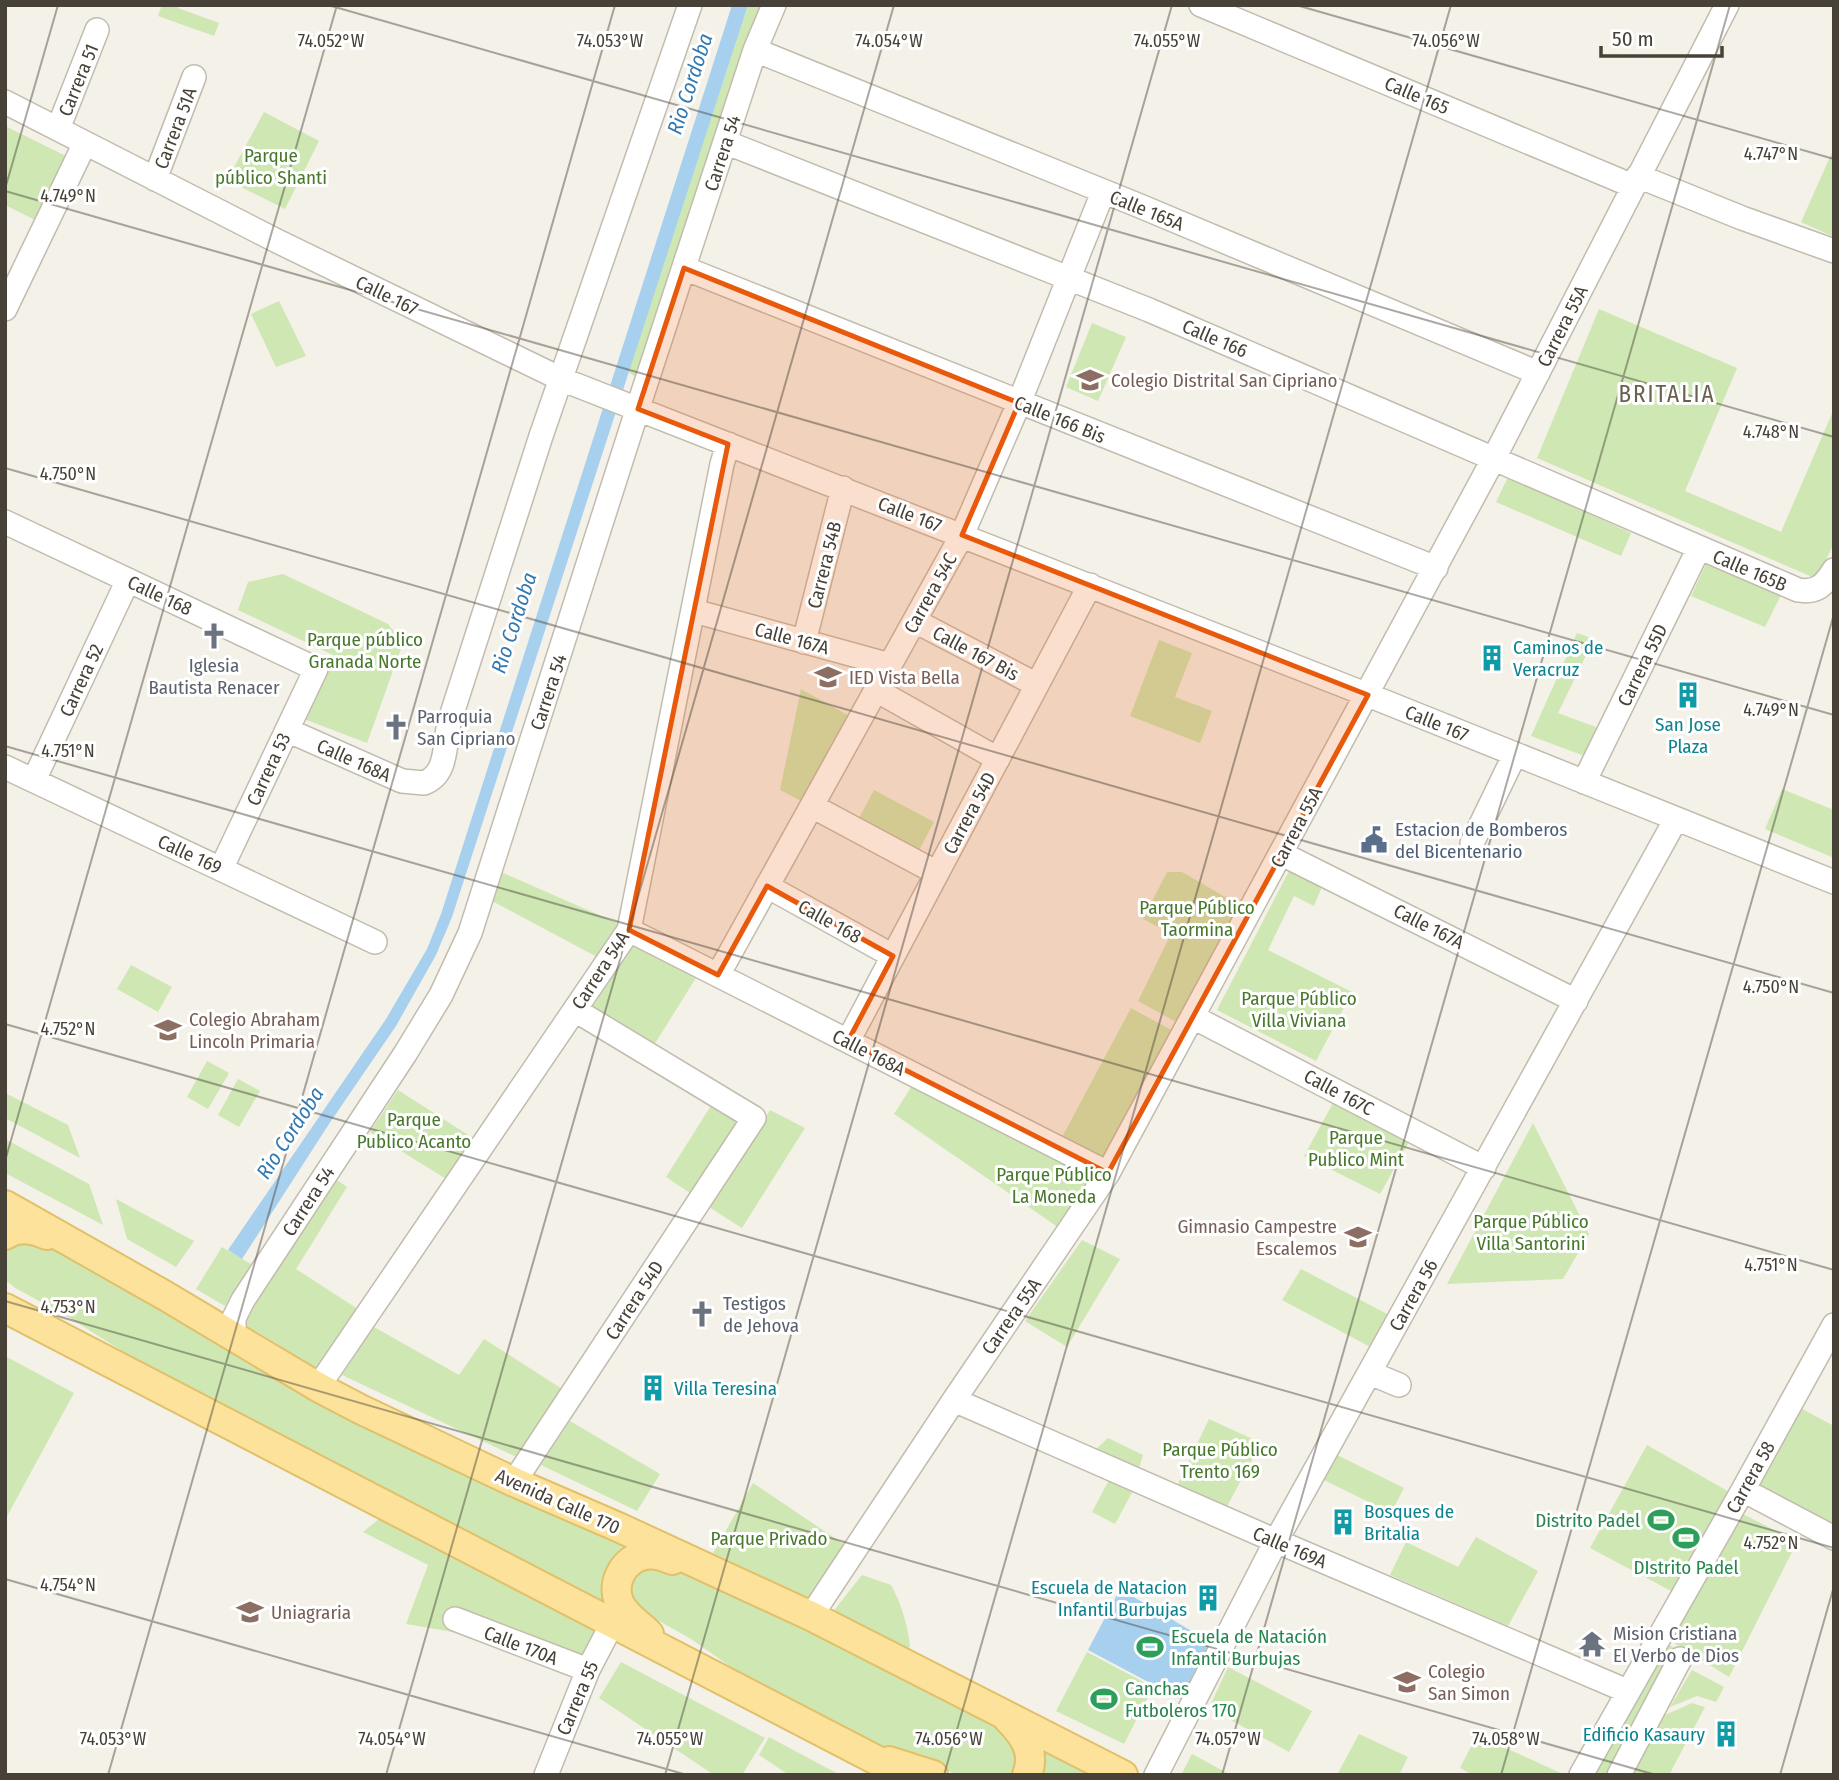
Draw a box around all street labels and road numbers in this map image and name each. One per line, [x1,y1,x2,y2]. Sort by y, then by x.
street label: Carrera 51 [54,41,103,120]
street label: Calle 165 [1381,72,1453,119]
street label: Carrera 51A [149,84,202,172]
street label: Carrera 54 [699,112,746,194]
street label: Calle 165A [1106,185,1187,236]
street label: Calle 167 [352,271,422,320]
street label: Carrera 55A [1532,282,1593,371]
street label: Calle 166 [1179,314,1251,362]
street label: Calle 166 Bis [1011,391,1109,448]
street label: Calle 167 [875,492,945,537]
street label: Carrera 54B [803,519,846,611]
street label: Calle 165B [1709,545,1790,596]
street label: Carrera 54C [899,549,962,637]
street label: Calle 168 [124,571,196,620]
street label: Calle 167A [752,618,832,659]
street label: Carrera 55D [1613,620,1672,710]
street label: Calle 167 Bis [929,621,1023,686]
street label: Carrera 52 [55,640,108,720]
street label: Carrera 54 [525,651,572,733]
street label: Calle 167 [1402,700,1472,747]
street label: Carrera 53 [242,729,295,809]
street label: Calle 168A [313,734,394,787]
street label: Carrera 54D [938,768,1001,858]
street label: Carrera 55A [1266,783,1327,872]
street label: Calle 169 [154,830,226,879]
street label: Calle 168 [794,895,865,948]
street label: Calle 167A [1390,899,1468,954]
street label: Carrera 54A [567,927,634,1014]
street label: Calle 168A [828,1024,909,1081]
street label: Calle 167C [1300,1064,1378,1121]
street label: Carrera 54 [277,1162,339,1241]
street label: Carrera 56 [1384,1255,1443,1335]
street label: Carrera 54D [600,1256,668,1344]
street label: Carrera 55A [977,1274,1046,1359]
street label: Carrera 58 [1721,1437,1780,1517]
street label: Avenida Calle 170 [492,1464,624,1539]
street label: Calle 169A [1249,1522,1330,1573]
street label: Calle 170A [481,1621,561,1670]
street label: Carrera 55 [552,1658,603,1739]

